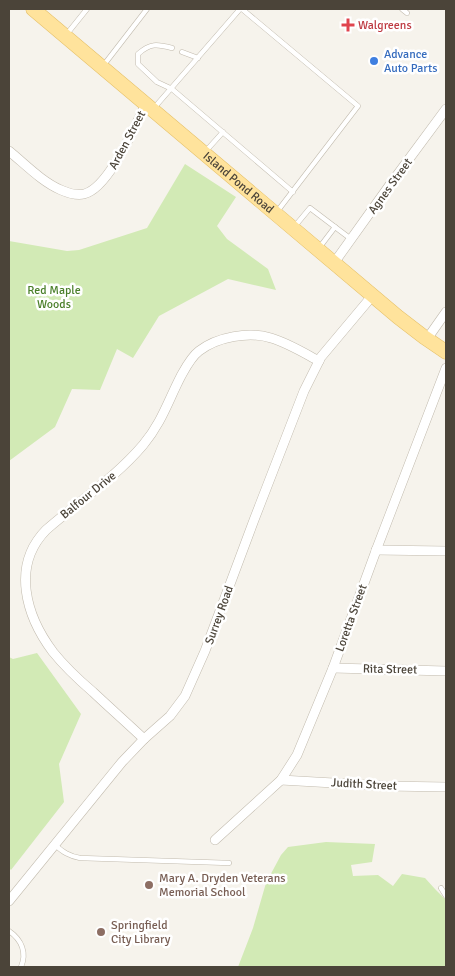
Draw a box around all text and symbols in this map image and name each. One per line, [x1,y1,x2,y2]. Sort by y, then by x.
place label: Walgreens [358,18,412,33]
marker: Walgreens [342,19,354,31]
place label: Advance Auto Parts [384,47,438,76]
marker: Advance Auto Parts [368,55,380,67]
street label: Arden Street [106,108,149,172]
street label: Island Pond Road [200,149,277,217]
street label: Agnes Street [365,155,416,217]
park label: Red Maple Woods [27,283,81,312]
street label: Balfour Drive [57,468,119,522]
street label: Loretta Street [332,582,371,654]
street label: Surrey Road [202,584,237,647]
street label: Rita Street [363,662,417,677]
street label: Judith Street [331,775,397,794]
place label: Mary A. Dryden Veterans Memorial School [159,871,286,900]
marker: Mary A. Dryden Veterans Memorial School [143,879,155,891]
place label: Springfield City Library [111,918,171,947]
marker: Springfield City Library [95,926,107,938]

